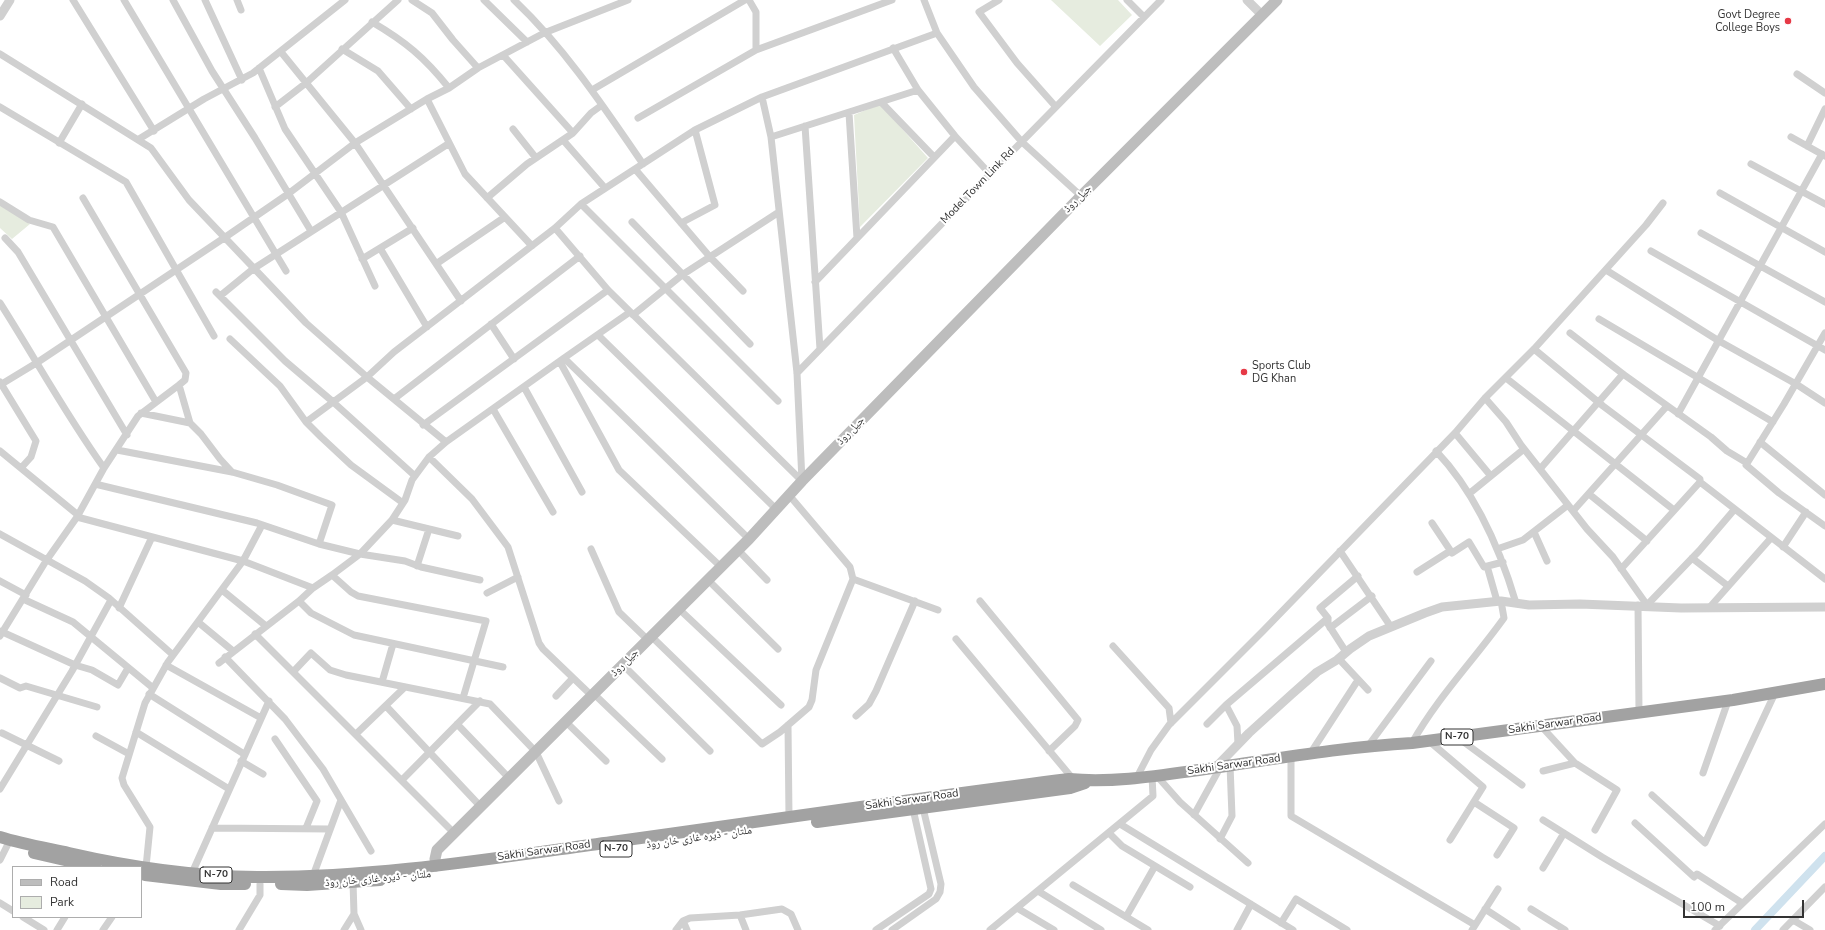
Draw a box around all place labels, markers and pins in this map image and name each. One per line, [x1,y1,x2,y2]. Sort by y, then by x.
place label: Govt Degree College Boys [1715,8,1780,34]
marker: Govt Degree College Boys [1783,16,1793,26]
place label: Sports Club DG Khan [1252,359,1311,385]
marker: Sports Club DG Khan [1239,367,1249,377]

